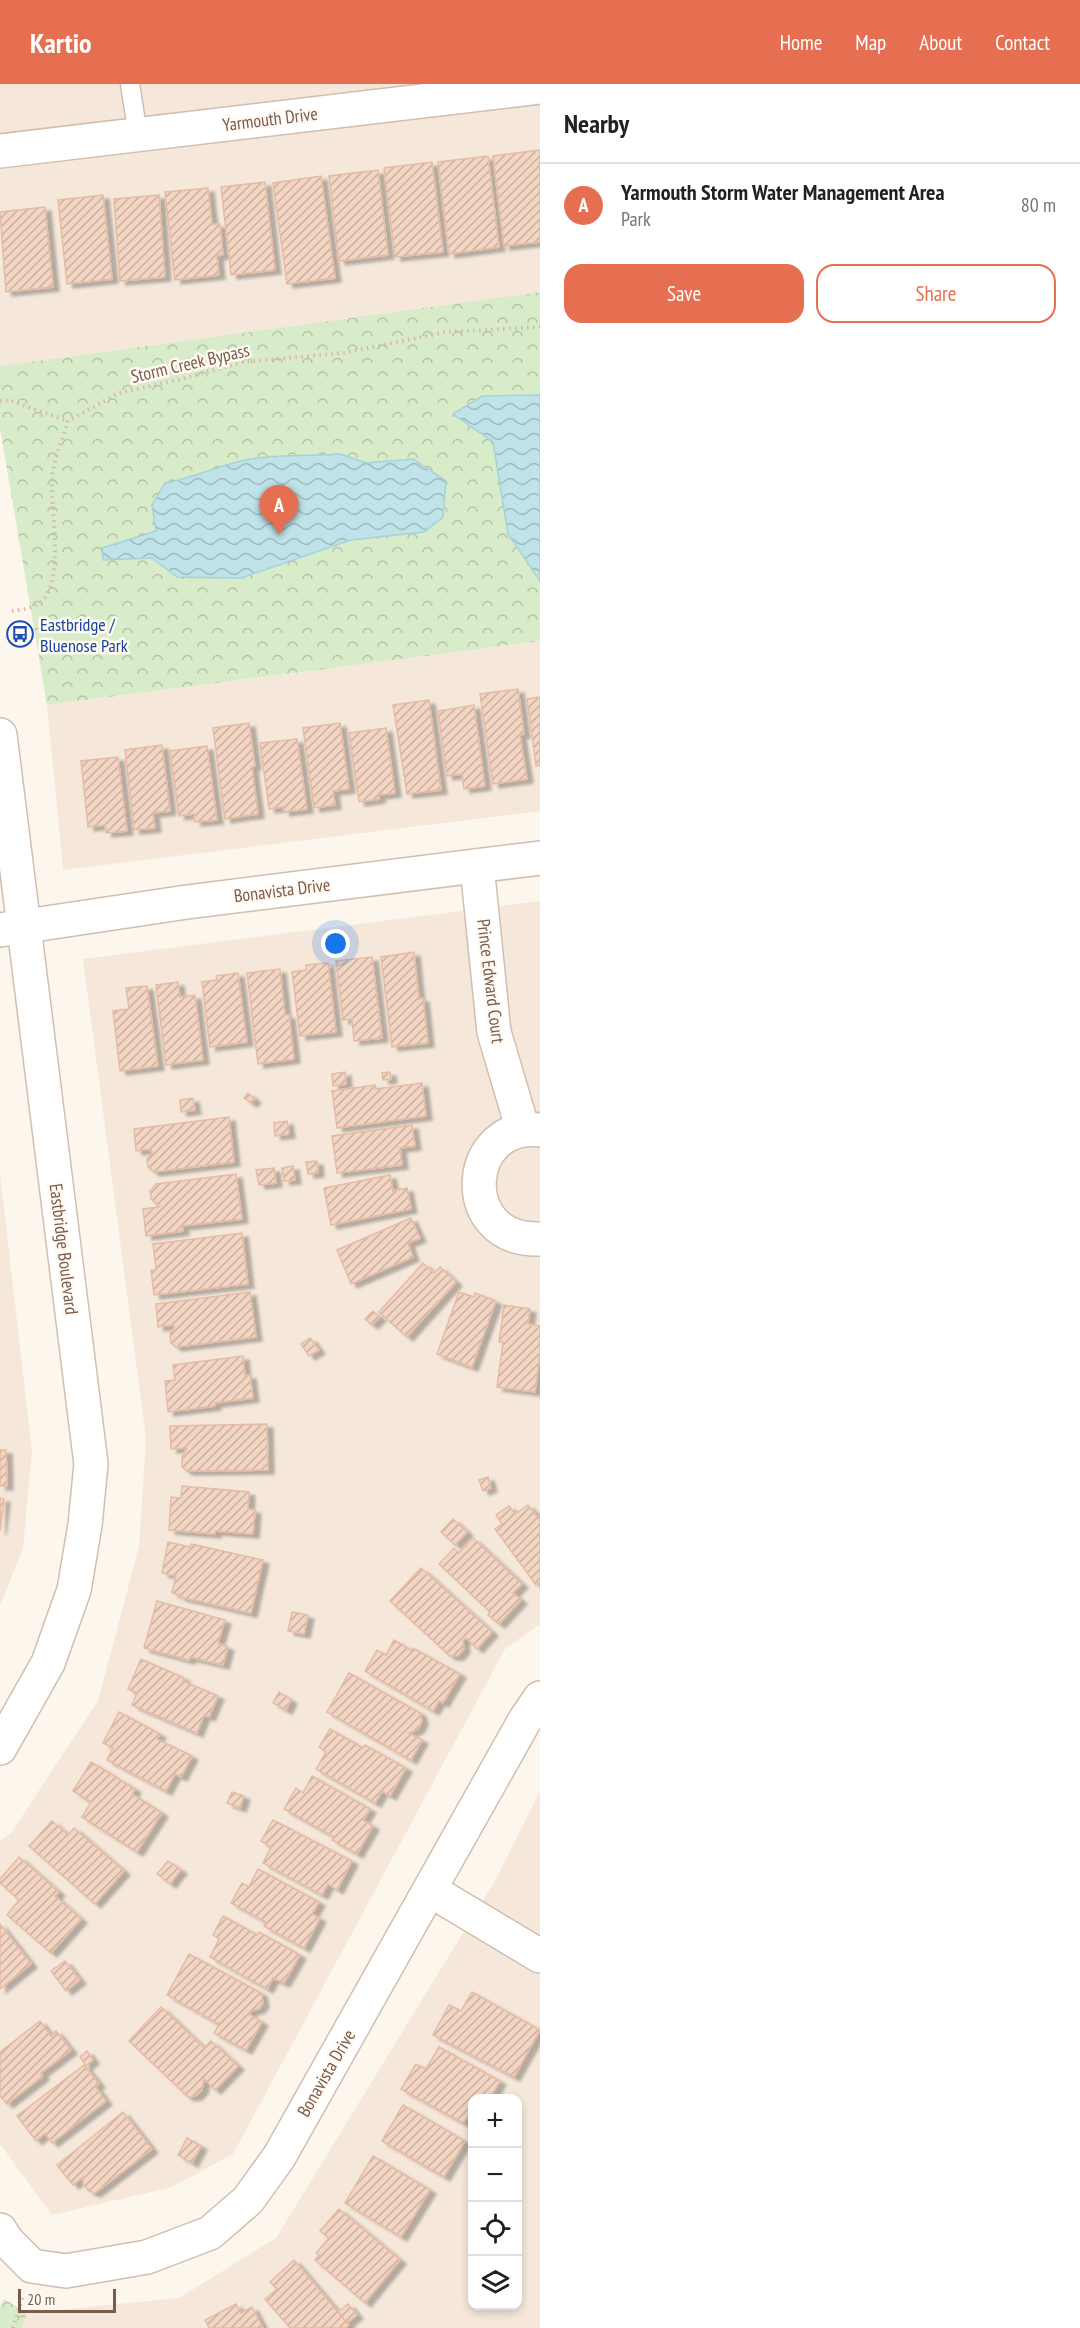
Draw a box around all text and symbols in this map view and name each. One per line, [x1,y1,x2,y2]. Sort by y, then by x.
text: Kartio [30,24,92,61]
text: Home [780,29,822,56]
text: Map [855,29,886,56]
text: About [919,29,962,56]
text: Contact [995,29,1050,56]
street label: Yarmouth Drive [221,102,319,136]
text: Nearby [564,107,629,140]
text: Yarmouth Storm Water Management Area [621,178,945,206]
text: A [578,192,589,218]
text: 80 m [1021,192,1056,218]
text: Park [621,206,651,232]
button: Save [564,264,804,323]
button: Share [816,264,1056,323]
street label: Storm Creek Bypass [128,338,252,388]
pin: A [260,486,298,535]
place label: Eastbridge / Bluenose Park [40,613,128,657]
bus stop icon: Eastbridge / Bluenose Park [5,619,35,649]
street label: Bonavista Drive [232,873,332,907]
street label: Prince Edward Court [472,917,510,1045]
your location [321,929,350,958]
street label: Eastbridge Boulevard [45,1182,83,1316]
street label: Bonavista Drive [292,2025,360,2121]
map controls [468,2094,522,2310]
button: + [468,2094,522,2148]
button: − [468,2148,522,2202]
button: locate [468,2202,522,2256]
button: layers [468,2256,522,2310]
scale bar [18,2286,116,2314]
text: 20 m [27,2289,55,2309]

